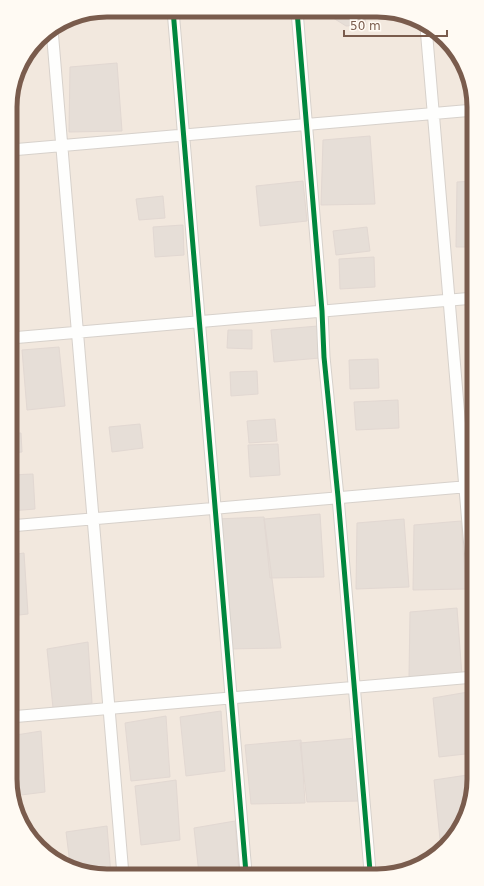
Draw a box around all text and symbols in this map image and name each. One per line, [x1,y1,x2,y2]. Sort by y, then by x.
scale bar [344,12,447,38]
text: 50 m [350,19,381,33]

